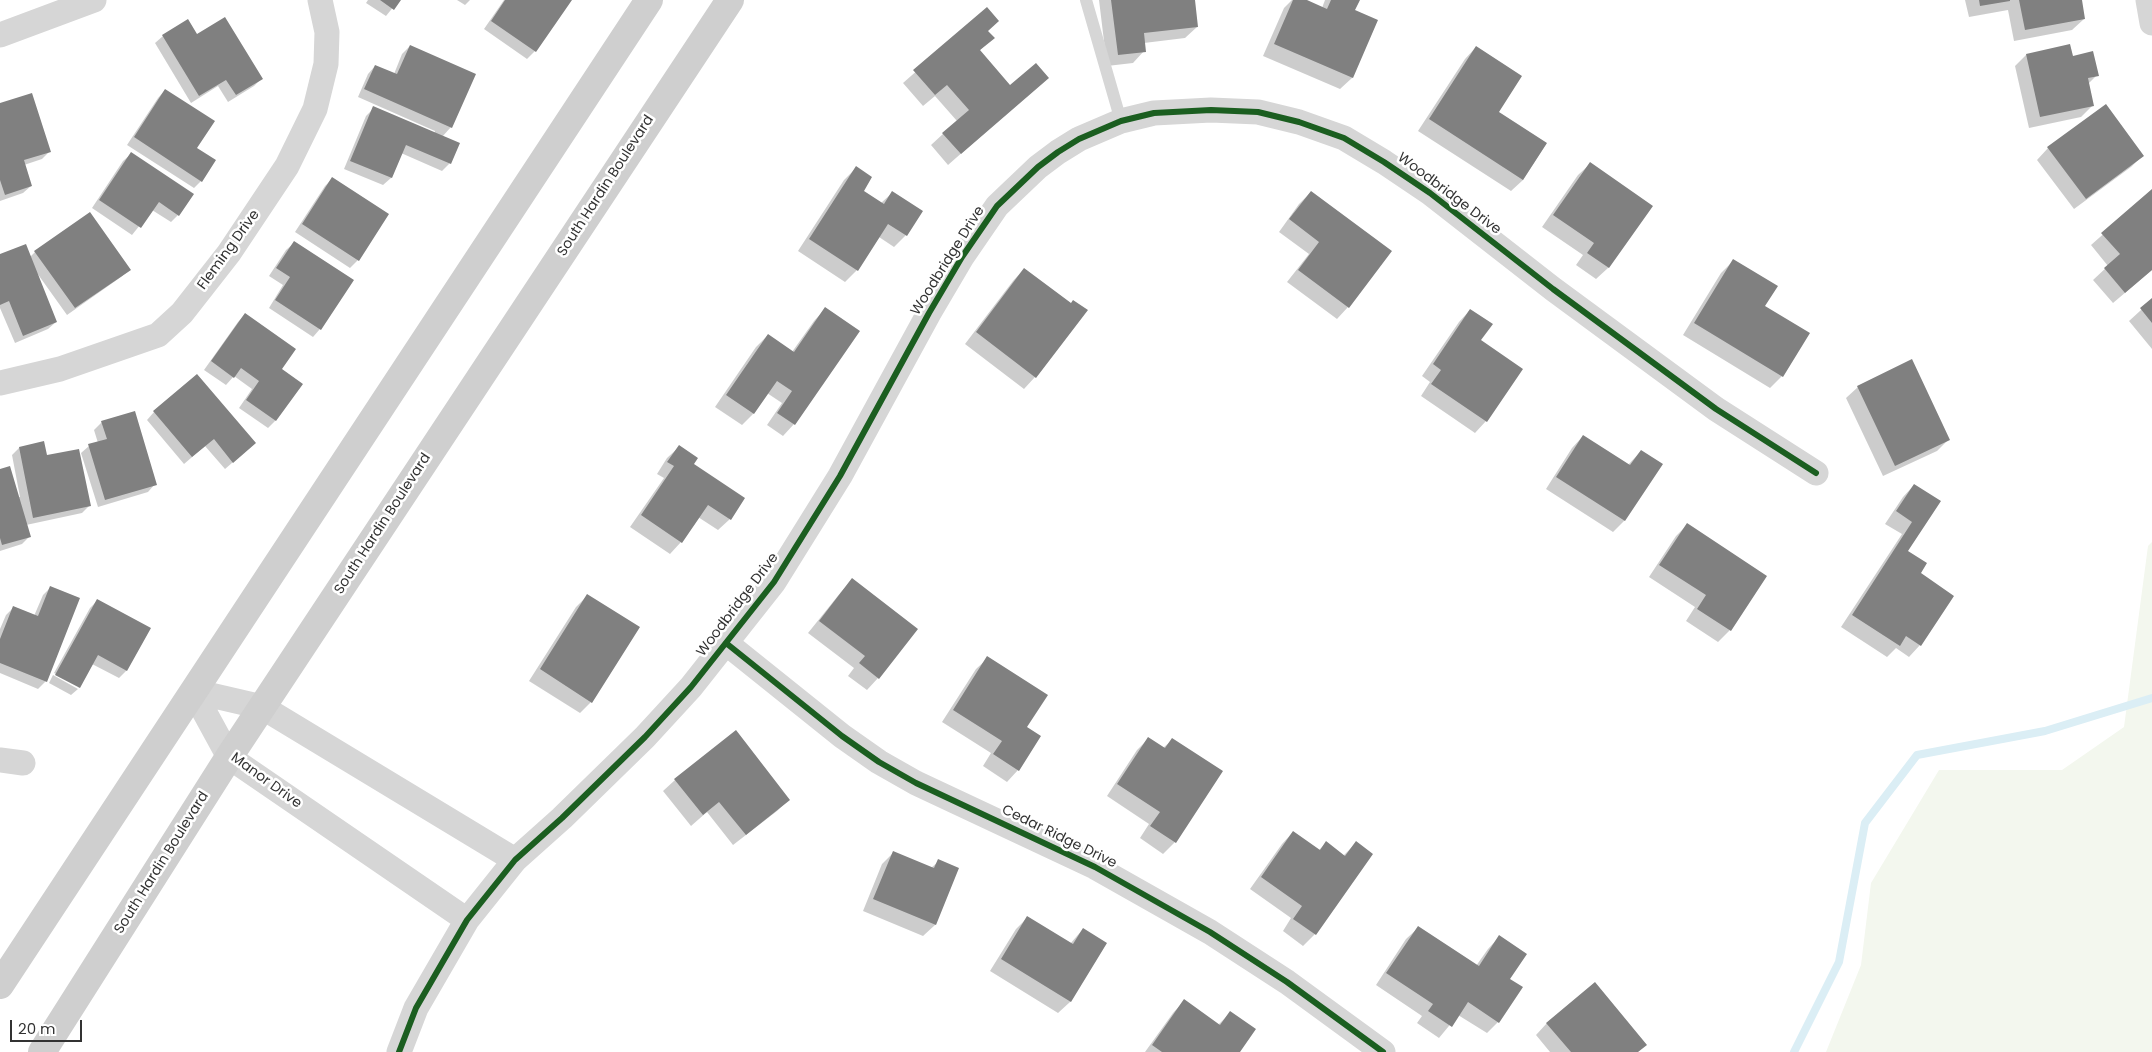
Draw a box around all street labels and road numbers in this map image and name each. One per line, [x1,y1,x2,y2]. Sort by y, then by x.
street label: South Hardin Boulevard [554,112,658,260]
street label: Woodbridge Drive [1394,149,1504,239]
street label: Woodbridge Drive [908,203,988,319]
street label: Fleming Drive [194,207,264,293]
street label: South Hardin Boulevard [331,450,435,598]
street label: Woodbridge Drive [693,550,783,660]
street label: Manor Drive [227,750,305,812]
street label: South Hardin Boulevard [111,789,213,937]
street label: Cedar Ridge Drive [999,802,1119,872]

